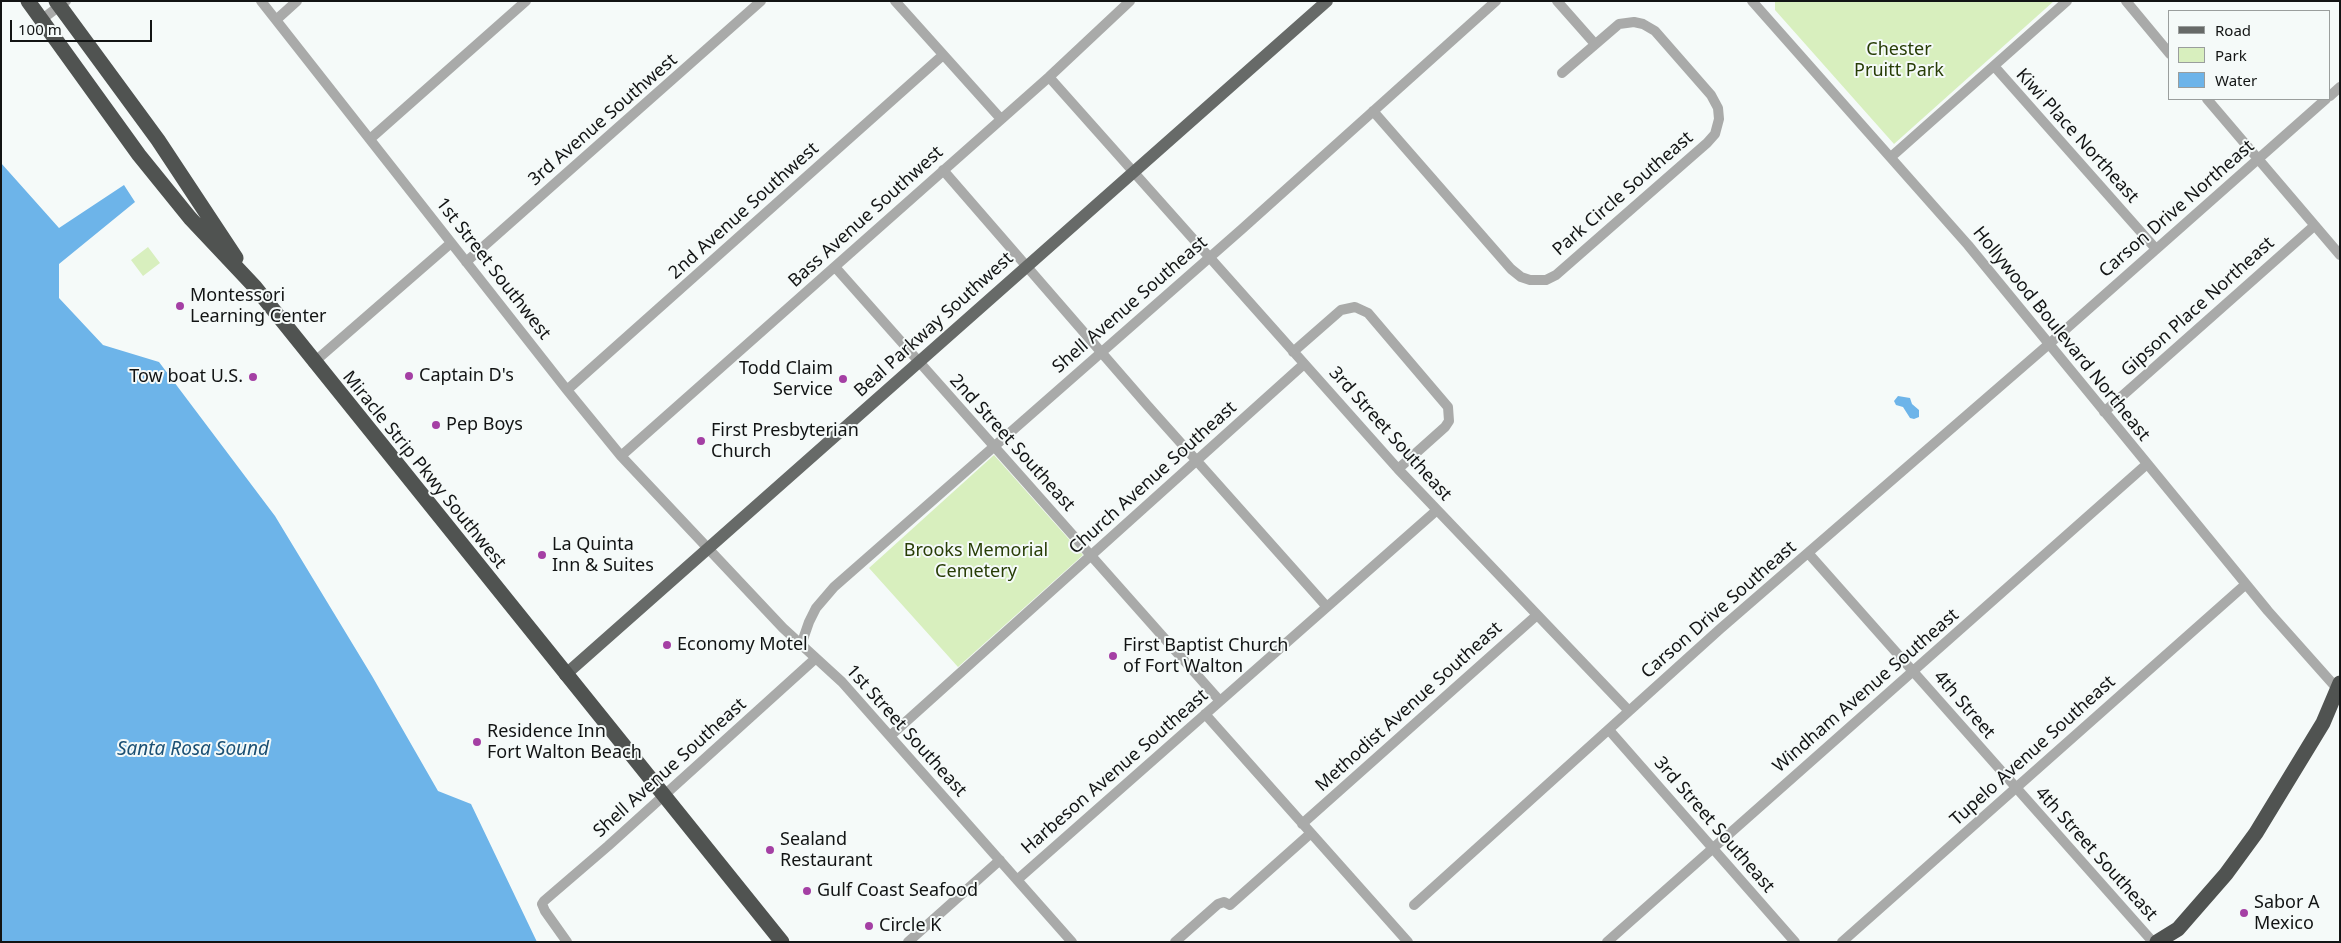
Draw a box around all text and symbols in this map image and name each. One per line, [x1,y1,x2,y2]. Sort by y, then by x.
scale bar [12,10,155,42]
legend [2168,10,2331,100]
text: 100 m [18,19,62,39]
text: Road [2215,20,2251,40]
park label: Chester Pruitt Park [1854,39,1944,82]
text: Park [2215,45,2247,65]
street label: 3rd Avenue Southwest [524,50,682,190]
street label: Kiwi Place Northeast [2011,64,2143,208]
text: Water [2215,70,2257,90]
street label: Park Circle Southeast [1548,127,1698,261]
street label: Carson Drive Northeast [2095,136,2259,282]
street label: 2nd Avenue Southwest [665,138,823,284]
street label: Bass Avenue Southwest [784,142,948,292]
street label: 1st Street Southwest [431,194,555,344]
street label: Hollywood Boulevard Northeast [1968,222,2154,446]
street label: Shell Avenue Southeast [1048,232,1212,378]
street label: Gipson Place Northeast [2117,233,2279,381]
street label: Beal Parkway Southwest [850,248,1018,402]
place label: Montessori Learning Center [190,285,326,328]
marker: Montessori Learning Center [174,300,186,312]
place label: Todd Claim Service [739,358,833,400]
street label: 3rd Street Southeast [1324,363,1456,505]
place label: Captain D's [419,365,514,387]
place label: Tow boat U.S. [129,366,243,388]
street label: Miracle Strip Pkwy Southwest [338,367,510,573]
marker: Captain D's [403,370,415,382]
street label: 2nd Street Southeast [945,370,1079,516]
marker: Tow boat U.S. [247,371,259,383]
marker: Todd Claim Service [837,373,849,385]
street label: Church Avenue Southeast [1065,397,1241,559]
place label: Pep Boys [446,414,523,436]
marker: Pep Boys [430,419,442,431]
place label: First Presbyterian Church [711,420,859,462]
marker: First Presbyterian Church [695,435,707,447]
place label: La Quinta Inn & Suites [552,534,654,576]
street label: Carson Drive Southeast [1637,537,1801,683]
park label: Brooks Memorial Cemetery [904,540,1048,582]
marker: La Quinta Inn & Suites [536,549,548,561]
street label: Windham Avenue Southeast [1769,604,1963,778]
street label: Methodist Avenue Southeast [1311,618,1507,796]
place label: Economy Motel [677,634,808,656]
place label: First Baptist Church of Fort Walton [1123,635,1288,678]
marker: Economy Motel [661,639,673,651]
marker: First Baptist Church of Fort Walton [1107,650,1119,662]
street label: 1st Street Southeast [841,661,971,801]
street label: 4th Street [1929,667,1999,743]
street label: Tupelo Avenue Southeast [1946,671,2120,831]
street label: Harbeson Avenue Southeast [1017,685,1213,859]
street label: Shell Avenue Southeast [589,694,751,842]
place label: Residence Inn Fort Walton Beach [487,721,642,764]
marker: Residence Inn Fort Walton Beach [471,736,483,748]
water label: Santa Rosa Sound [117,739,269,761]
street label: 3rd Street Southeast [1649,753,1779,897]
street label: 4th Street Southeast [2030,783,2162,925]
place label: Sealand Restaurant [780,829,872,872]
marker: Sealand Restaurant [764,844,776,856]
place label: Gulf Coast Seafood [817,880,978,902]
marker: Gulf Coast Seafood [801,885,813,897]
place label: Sabor A Mexico [2254,892,2320,934]
marker: Sabor A Mexico [2238,907,2250,919]
place label: Circle K [879,915,941,937]
marker: Circle K [863,920,875,932]

